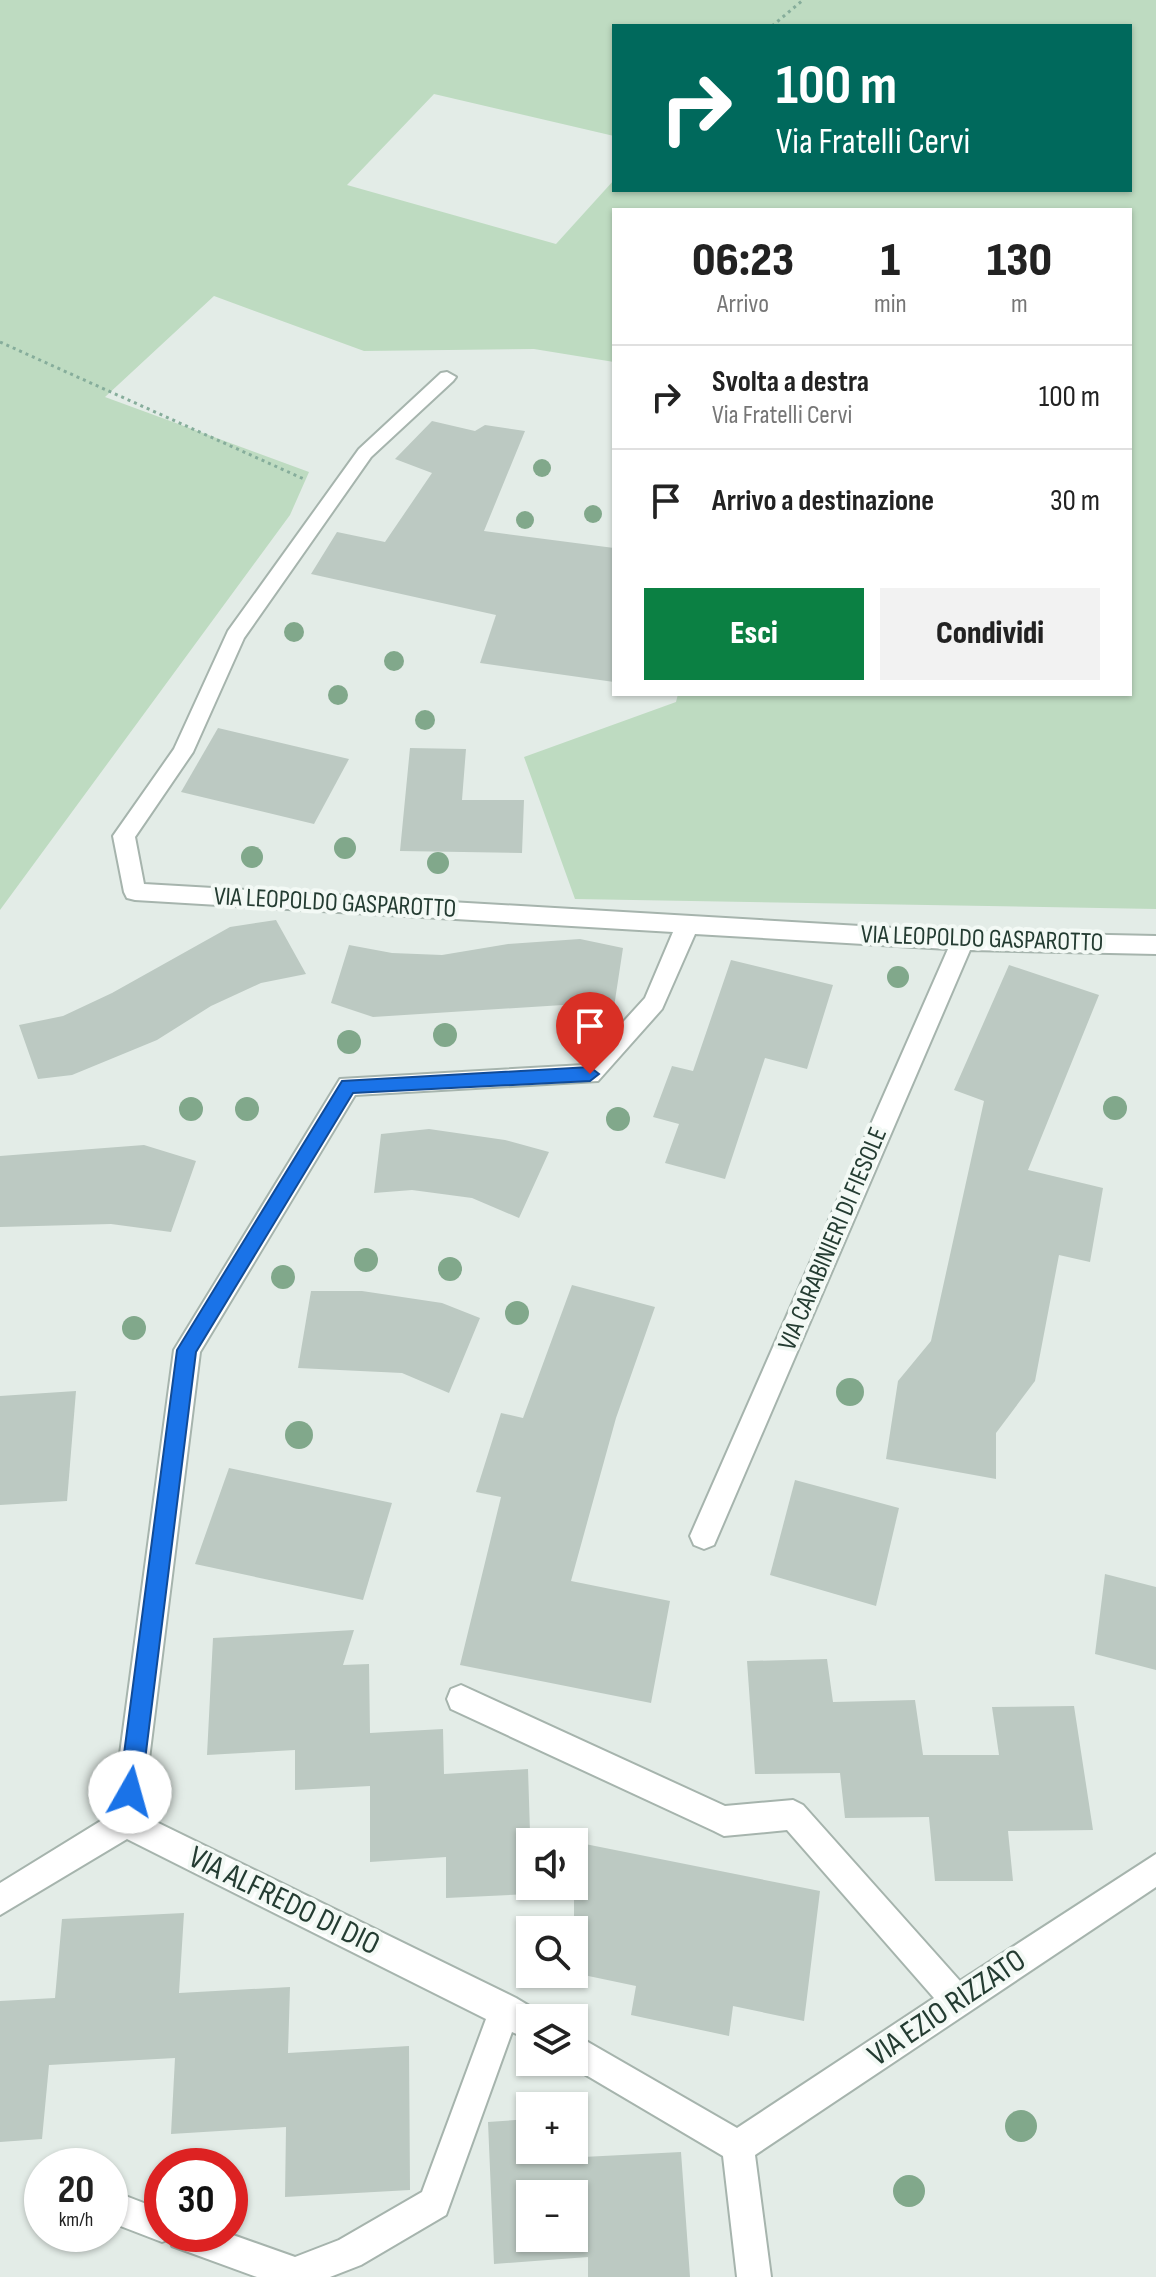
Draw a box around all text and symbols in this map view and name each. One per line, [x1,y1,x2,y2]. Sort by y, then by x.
text: 100 m [776,53,897,120]
icon: right [644,56,748,160]
text: Via Fratelli Cervi [776,121,970,164]
text: 06:23 [692,232,794,289]
text: 1 [881,232,900,289]
text: 130 [987,232,1052,289]
text: Arrivo [717,289,769,320]
text: min [874,289,907,320]
text: m [1011,289,1028,320]
text: Svolta a destra [712,364,869,400]
icon: right [644,375,688,419]
text: 100 m [1039,379,1100,415]
text: Via Fratelli Cervi [712,400,852,431]
icon: arrive [644,479,688,523]
text: Arrivo a destinazione [712,483,934,519]
text: 30 m [1050,483,1100,519]
button: Esci [644,588,864,680]
button: Condividi [880,588,1100,680]
street label: VIA LEOPOLDO GASPAROTTO [213,881,457,925]
street label: VIA LEOPOLDO GASPAROTTO [860,919,1104,959]
pin [556,992,624,1074]
icon: arrive [568,1004,612,1048]
street label: VIA CARABINIERI DI FIESOLE [772,1123,894,1355]
position arrow [88,1750,172,1834]
map controls [516,1828,588,2252]
button: sound [516,1828,588,1900]
street label: VIA ALFREDO DI DIO [182,1838,386,1964]
button: search [516,1916,588,1988]
street label: VIA EZIO RIZZATO [861,1941,1033,2075]
button: layers [516,2004,588,2076]
button: + [516,2092,588,2164]
speed limit sign: 30 [144,2148,248,2252]
text: 20 [58,2166,94,2214]
button: − [516,2180,588,2252]
text: km/h [59,2208,93,2232]

